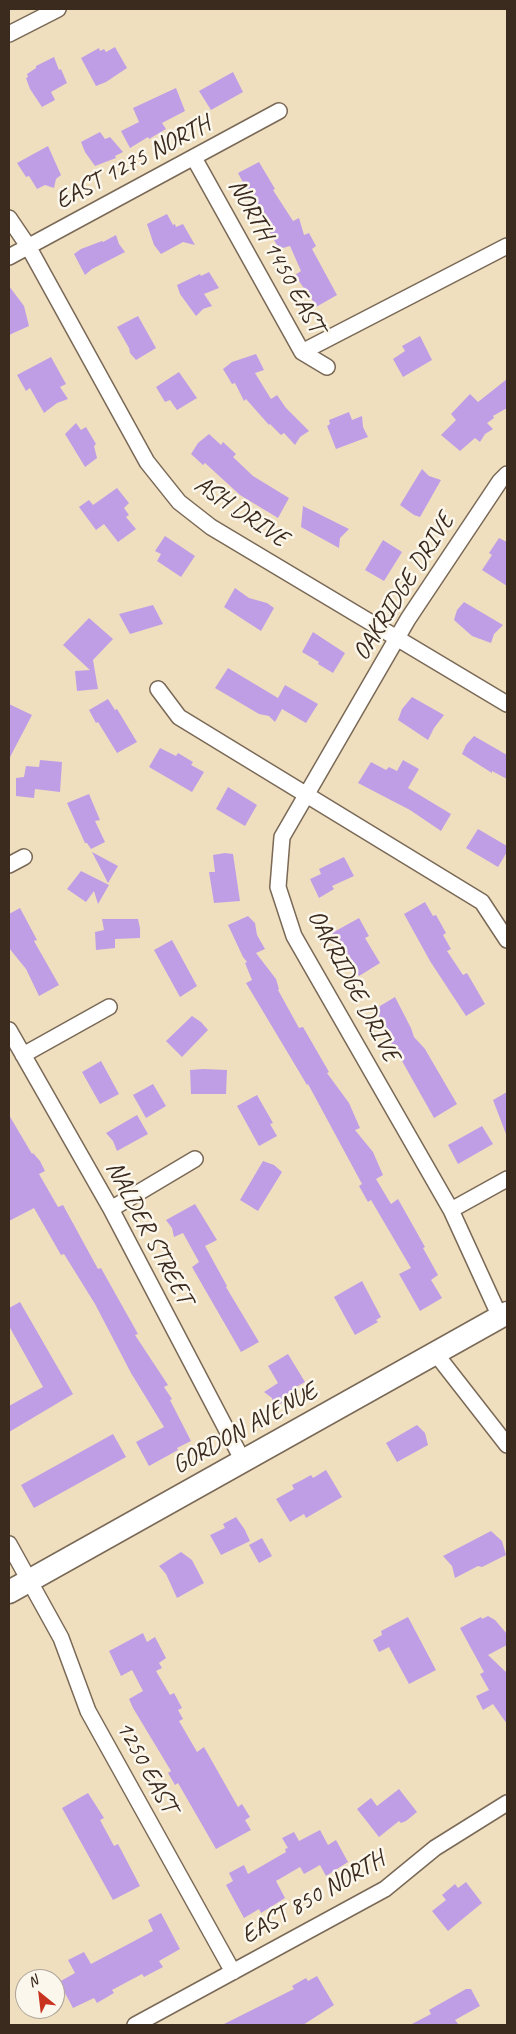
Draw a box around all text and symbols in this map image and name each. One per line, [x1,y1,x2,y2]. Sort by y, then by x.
street label: EAST 1275 NORTH [50,110,216,216]
street label: NORTH 1450 EAST [221,174,331,338]
street label: ASH DRIVE [189,470,293,554]
street label: OAKRIDGE DRIVE [347,508,461,666]
street label: OAKRIDGE DRIVE [300,905,406,1067]
street label: NALDER STREET [99,1156,199,1310]
street label: GORDON AVENUE [167,1377,323,1481]
street label: 1250 EAST [109,1716,183,1818]
street label: EAST 850 NORTH [236,1845,390,1951]
north arrow [15,1969,65,2019]
text: N [25,1972,41,1991]

